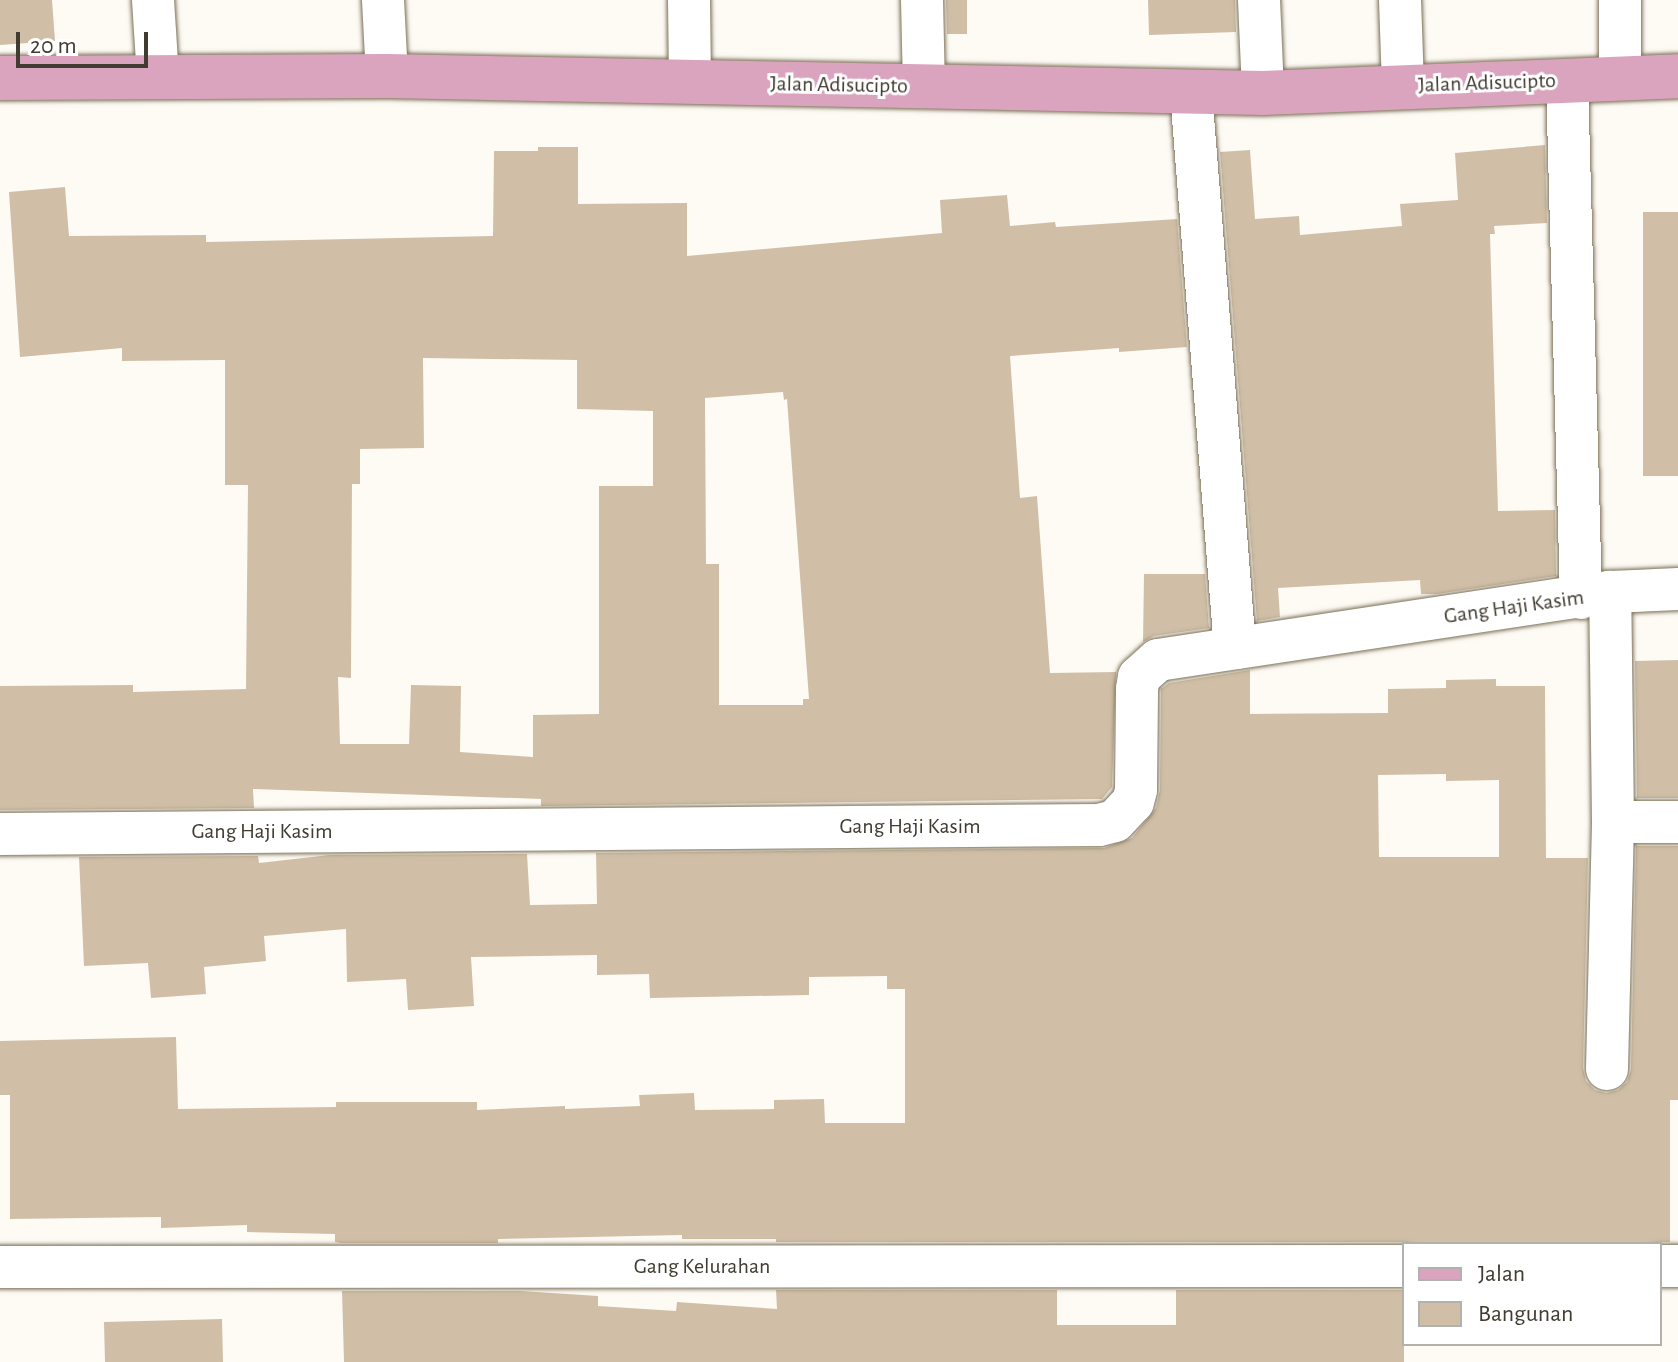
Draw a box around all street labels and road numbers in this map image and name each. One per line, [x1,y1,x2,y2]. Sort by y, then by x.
street label: Jalan Adisucipto [1418,67,1556,99]
street label: Jalan Adisucipto [770,71,908,99]
street label: Gang Haji Kasim [1442,584,1586,630]
street label: Gang Haji Kasim [839,814,981,840]
street label: Gang Haji Kasim [191,819,333,845]
street label: Gang Kelurahan [634,1254,770,1280]

